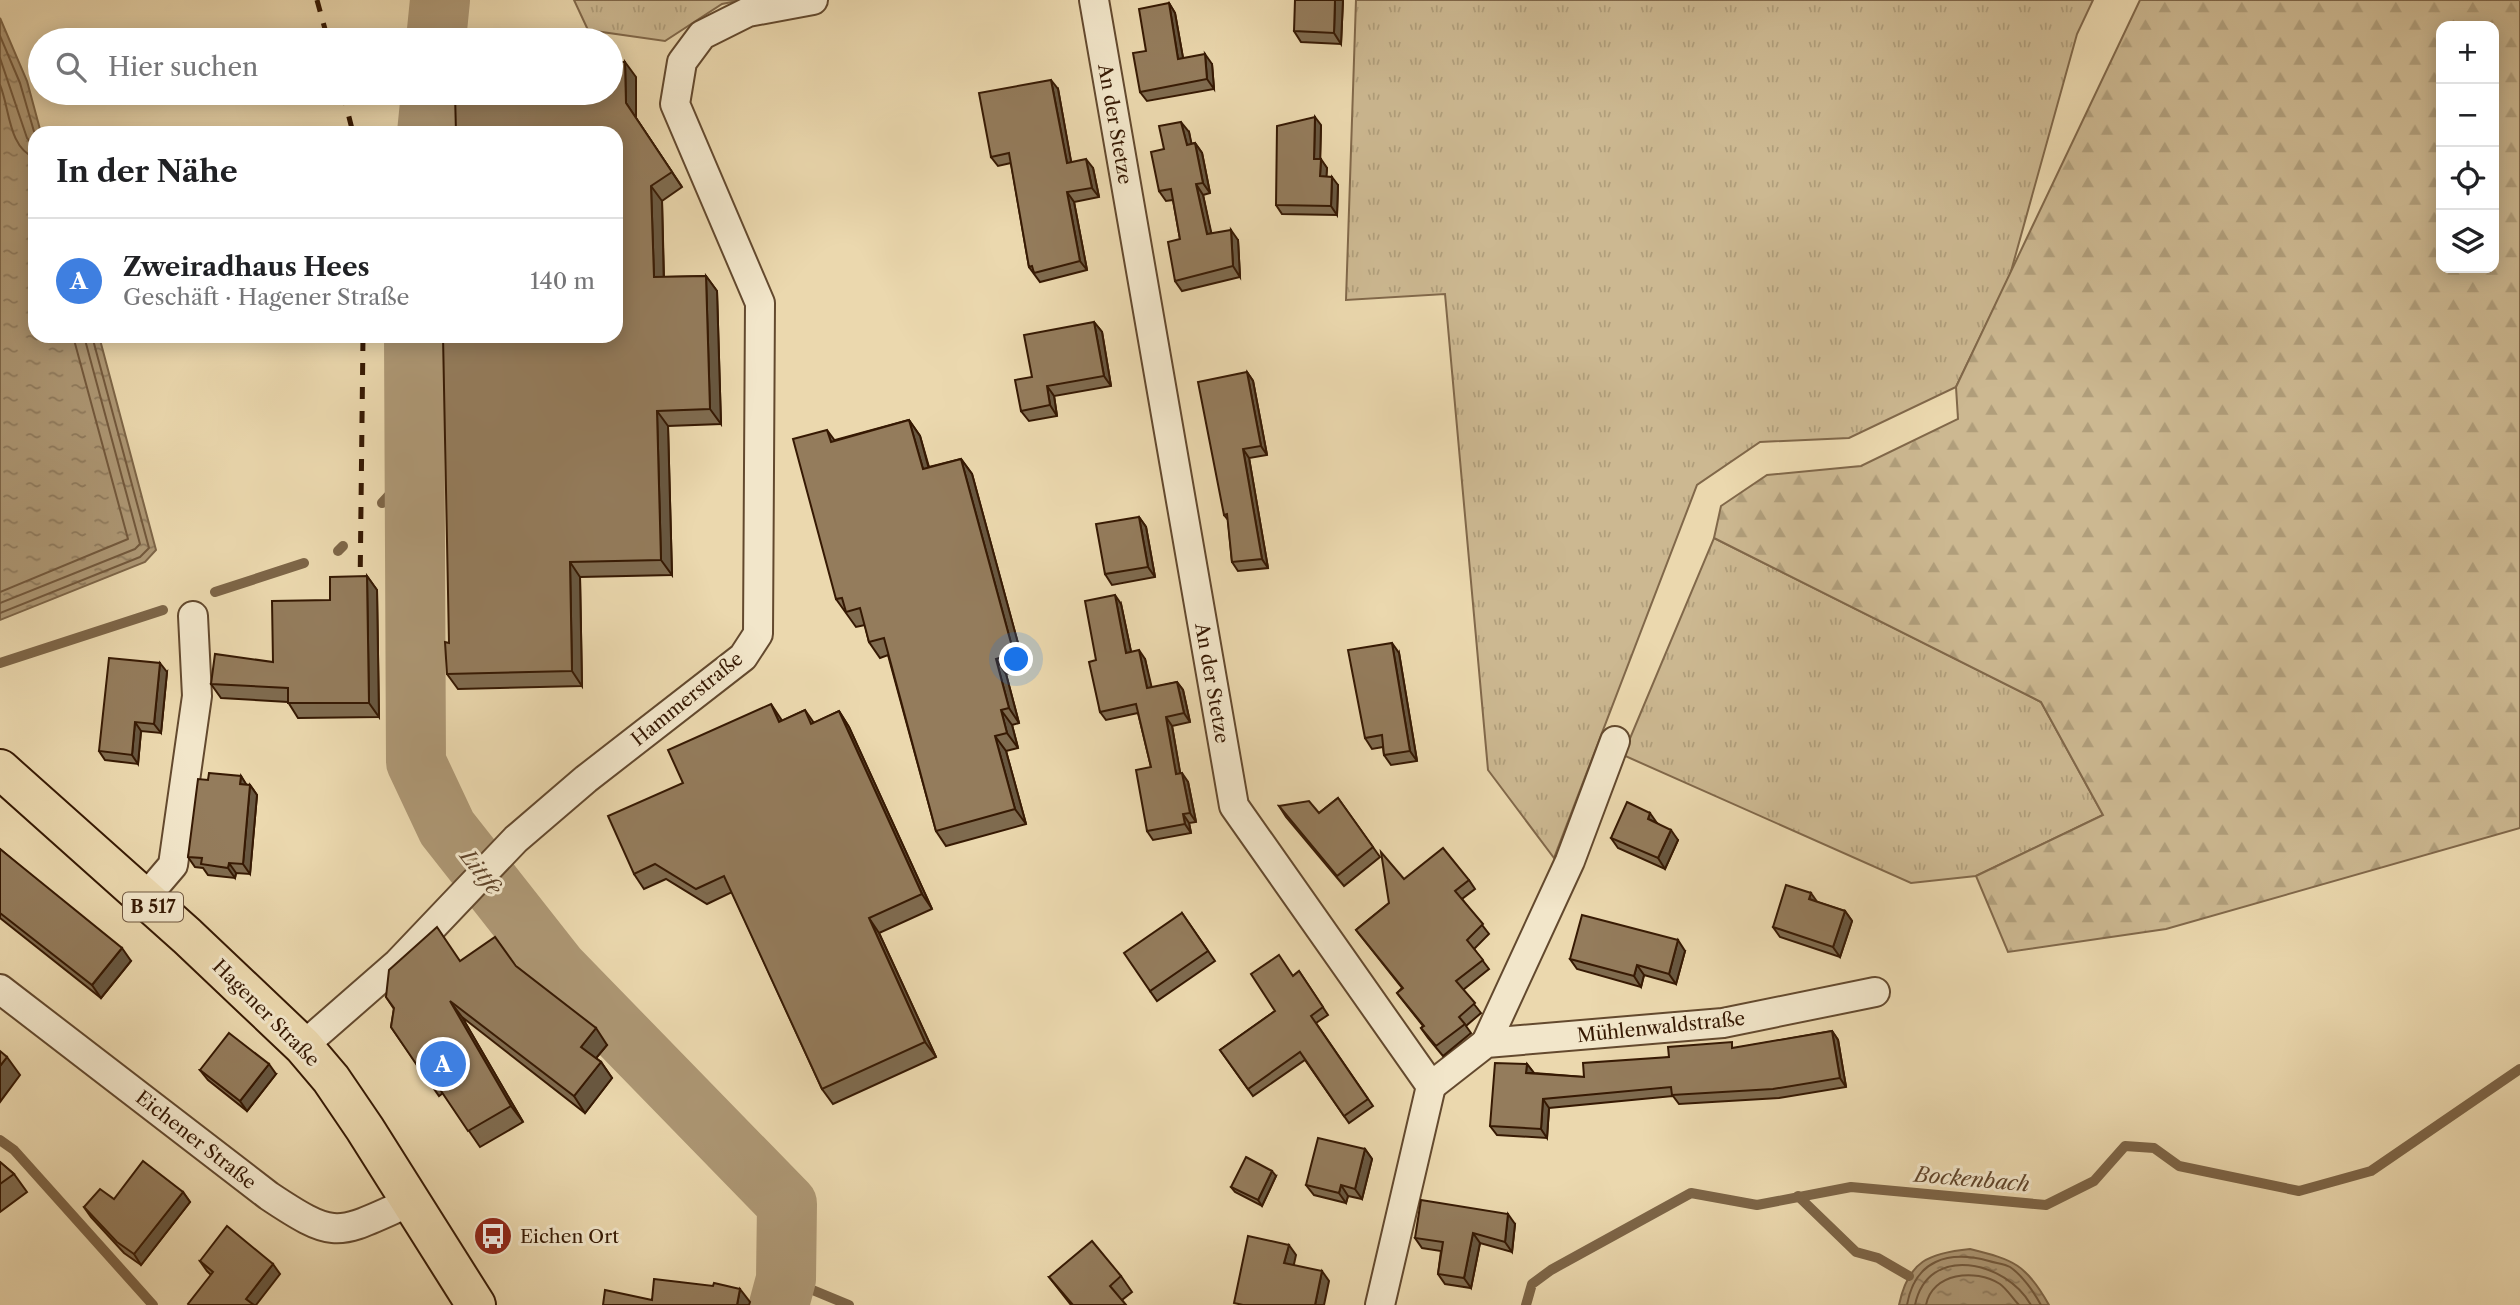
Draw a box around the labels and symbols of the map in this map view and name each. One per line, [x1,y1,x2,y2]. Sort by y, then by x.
street label: An der Stetze [1093,61,1137,186]
street label: An der Stetze [1190,620,1234,745]
your location [999,642,1033,676]
street label: Hammerstraße [627,647,747,751]
water label: Littfe [454,843,507,901]
road number: B 517 [123,893,183,922]
street label: Hagener Straße [208,955,324,1071]
street label: Mühlenwaldstraße [1576,1007,1746,1047]
pin: A [420,1038,466,1090]
street label: Eichener Straße [131,1086,261,1194]
water label: Bockenbach [1911,1161,2031,1196]
bus stop icon: Eichen Ort [472,1215,514,1257]
place label: Eichen Ort [520,1225,619,1248]

